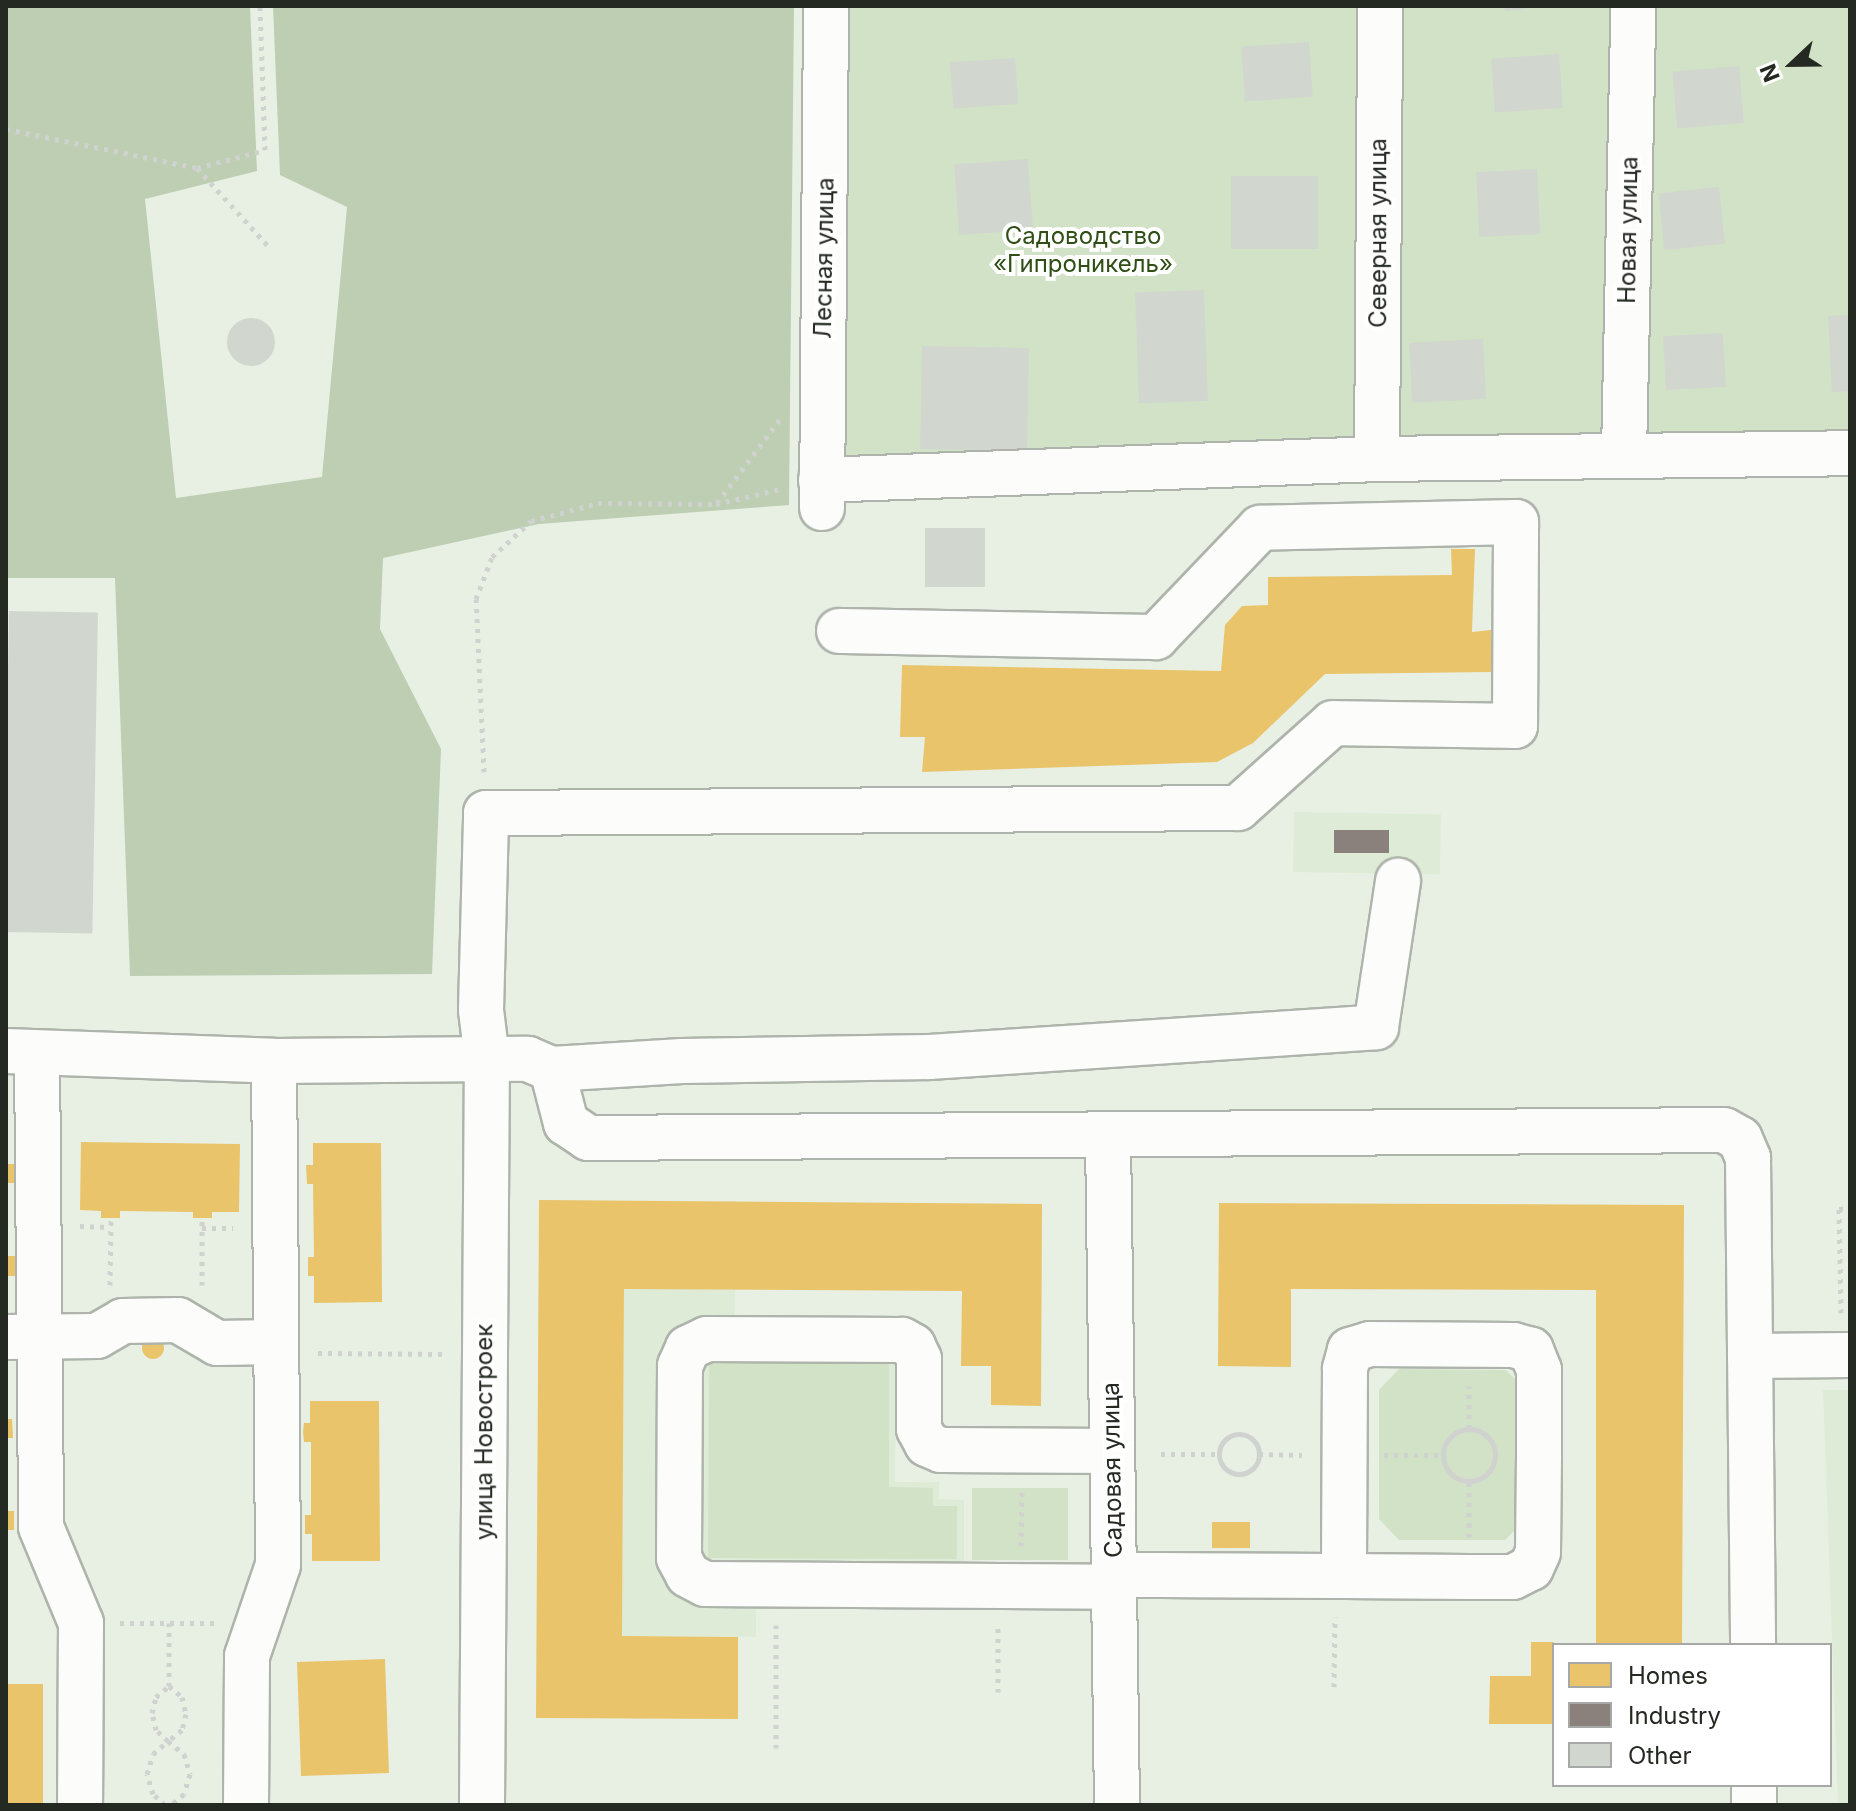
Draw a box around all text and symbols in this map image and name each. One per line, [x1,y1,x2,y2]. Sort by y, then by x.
north arrow [1752,24,1832,104]
text: N [1755,60,1785,86]
street label: Северная улица [1364,138,1392,328]
street label: Новая улица [1612,156,1644,304]
street label: Лесная улица [808,177,840,339]
park label: Садоводство «Гипроникель» [993,222,1173,278]
street label: улица Новостроек [470,1324,498,1540]
street label: Садовая улица [1096,1382,1128,1558]
legend [1552,1643,1832,1787]
text: Homes [1628,1661,1708,1690]
text: Industry [1628,1701,1721,1730]
text: Other [1628,1741,1691,1770]

